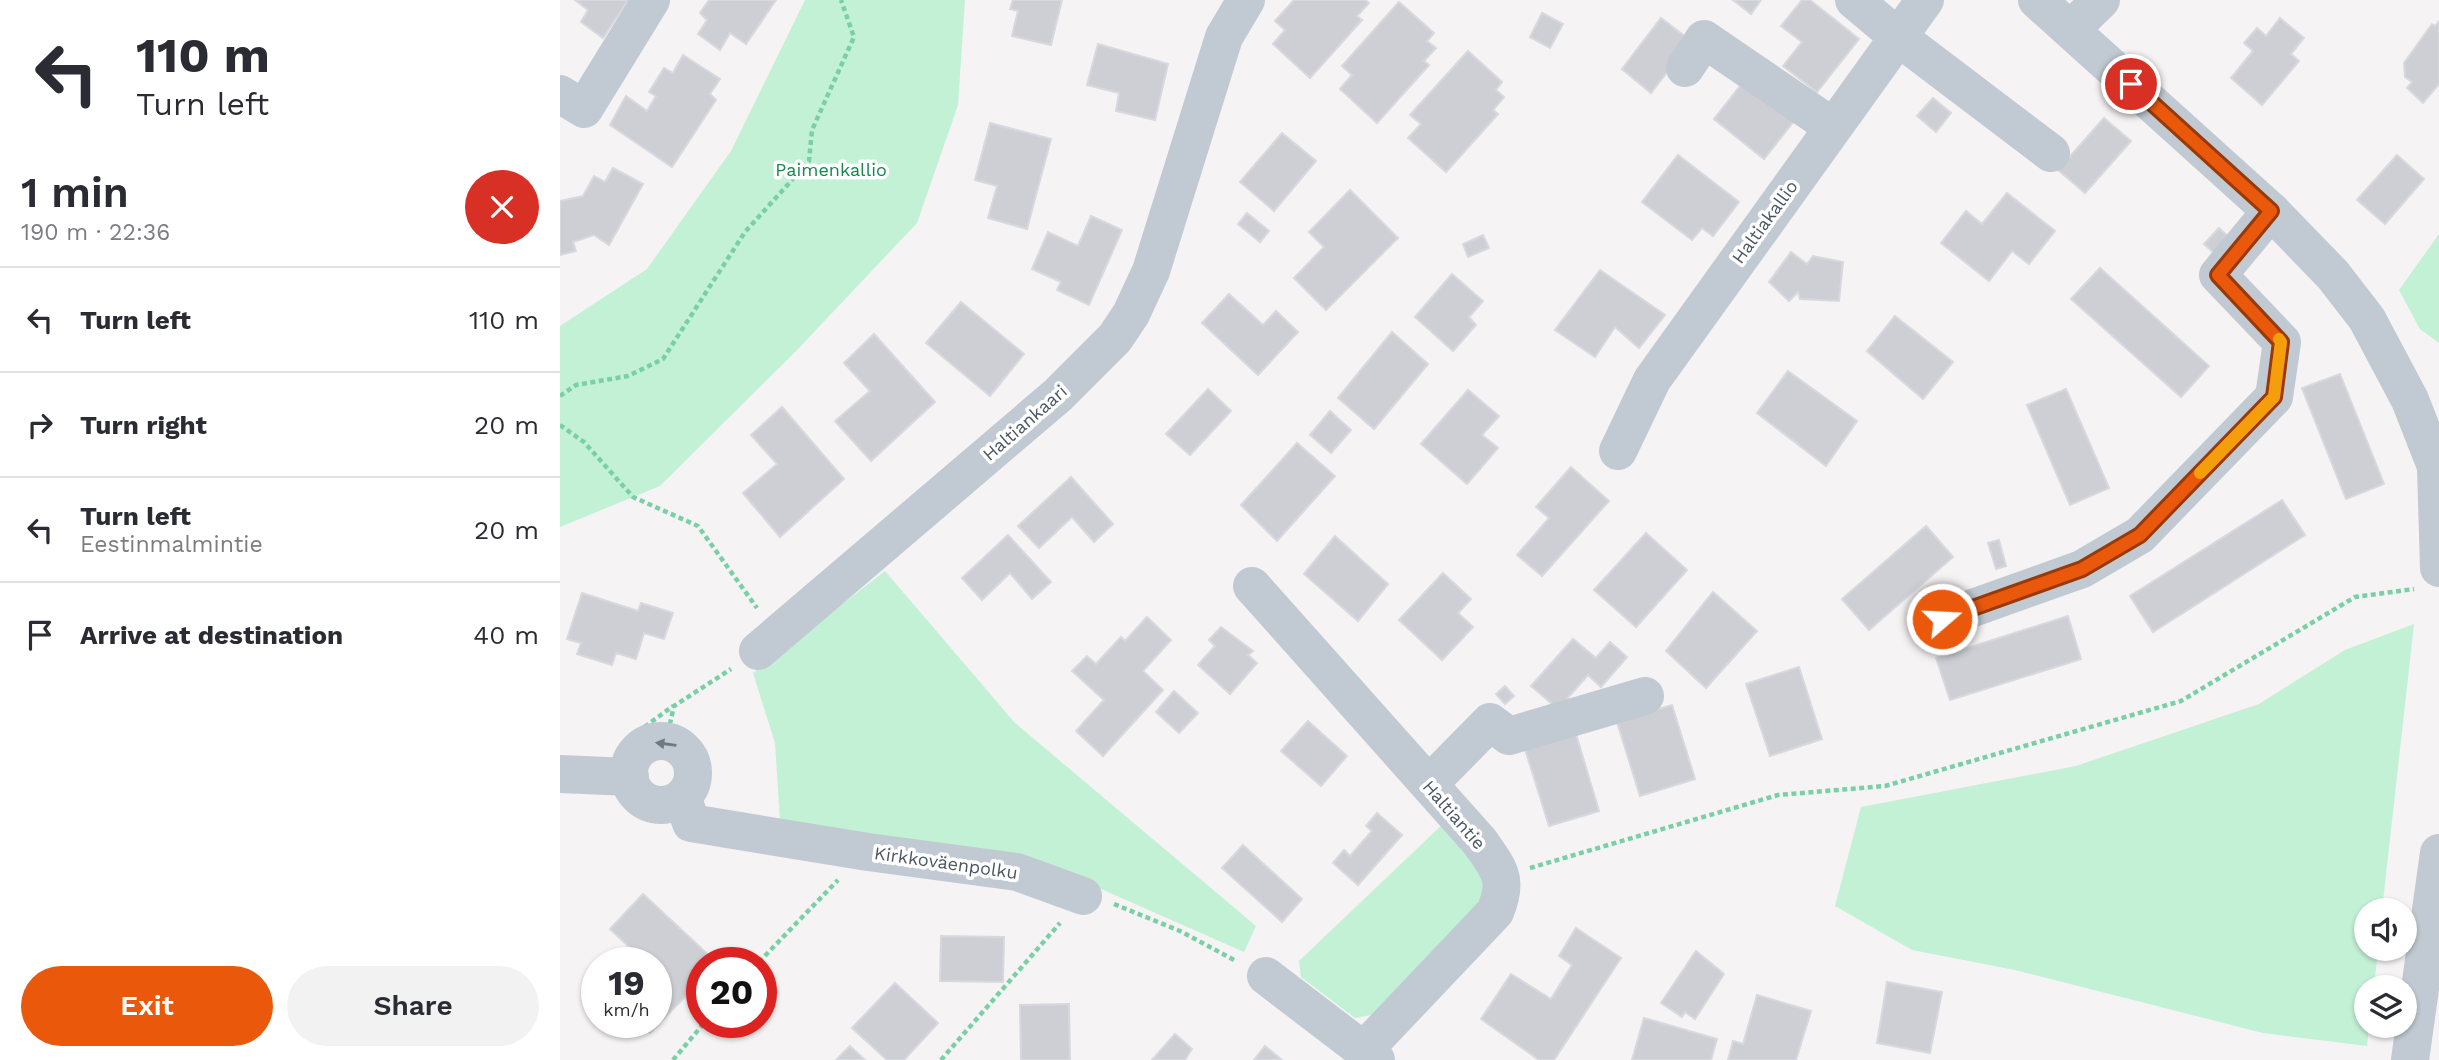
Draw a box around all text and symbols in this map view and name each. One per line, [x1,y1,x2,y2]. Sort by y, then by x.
text: 110 m [136,26,270,84]
icon: left [21,28,112,119]
pin [2101,54,2161,114]
icon: arrive [2112,65,2150,103]
text: Turn left [136,85,269,123]
park label: Paimenkallio [775,159,887,180]
text: 1 min [21,168,129,217]
button: close [465,170,539,244]
street label: Haltiakallio [1727,176,1802,267]
text: 190 m · 22:36 [21,219,170,246]
icon: left [21,301,59,339]
text: Turn left [80,305,191,335]
text: 110 m [469,305,539,335]
street label: Haltiankaari [978,380,1071,465]
icon: right [21,406,59,444]
text: Turn right [80,410,207,440]
text: 20 m [474,410,539,440]
text: Turn left [80,501,191,531]
icon: left [21,511,59,549]
text: 20 m [474,515,539,545]
text: Eestinmalmintie [80,531,263,558]
position arrow [1905,582,1979,656]
icon: arrive [21,616,59,654]
text: Arrive at destination [80,620,343,650]
text: 40 m [473,620,539,650]
one-way arrow [655,738,677,749]
street label: Haltiantie [1419,776,1490,854]
street label: Kirkkoväenpolku [873,842,1019,883]
map controls [2354,898,2417,1038]
button: sound [2354,898,2417,961]
speed limit sign: 20 [686,947,777,1038]
text: 19 [608,962,645,1004]
button: Exit [21,966,273,1046]
button: Share [287,966,539,1046]
button: layers [2354,975,2417,1038]
text: km/h [603,999,650,1020]

